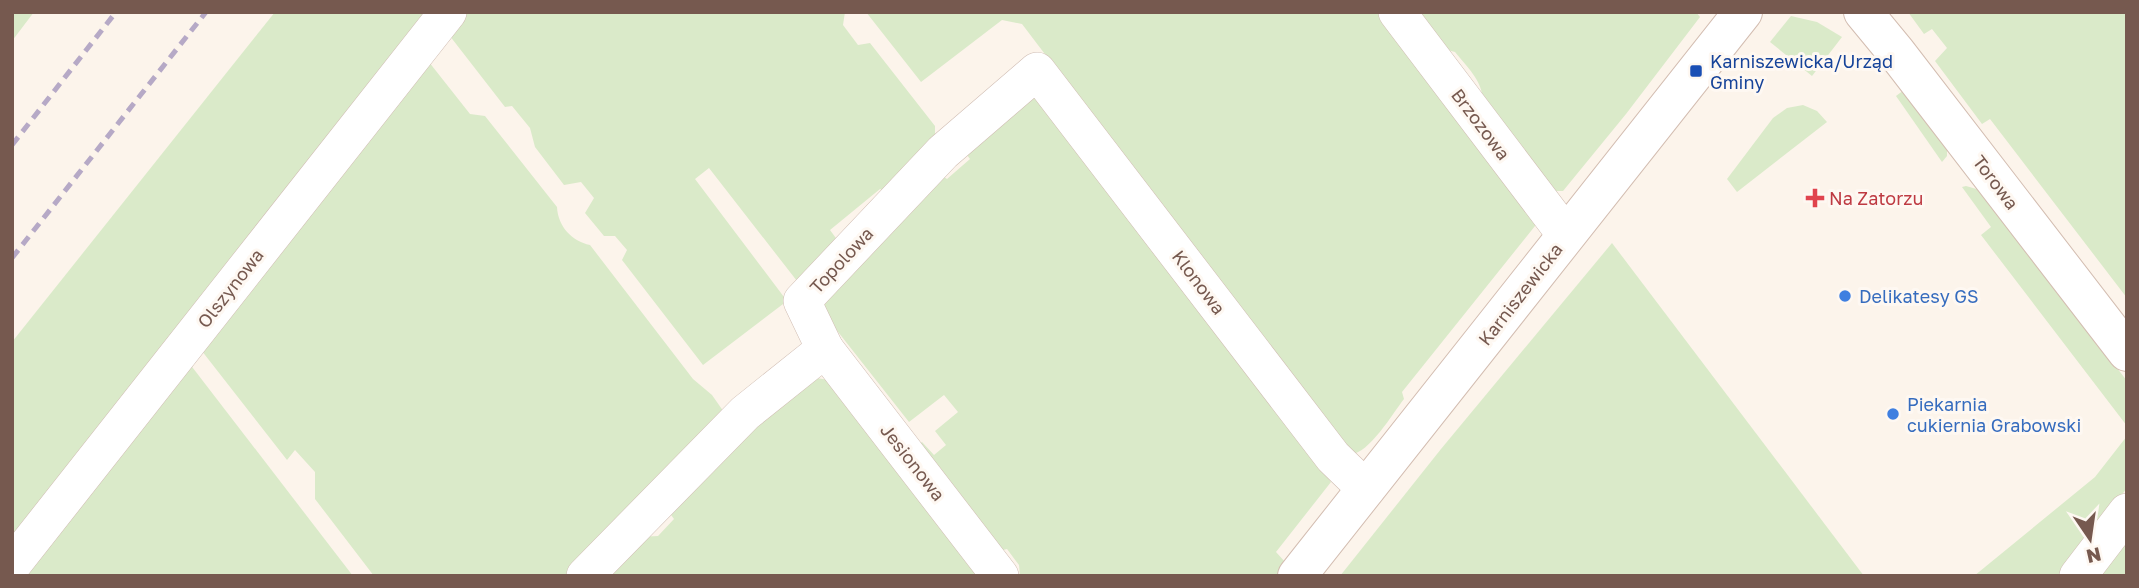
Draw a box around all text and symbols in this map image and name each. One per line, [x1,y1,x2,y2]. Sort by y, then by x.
place label: Karniszewicka/Urząd Gminy [1710,50,1893,93]
marker: Karniszewicka/Urząd Gminy [1688,63,1704,79]
street label: Brzozowa [1447,84,1515,164]
street label: Torowa [1968,151,2024,213]
place label: Na Zatorzu [1829,187,1923,209]
marker: Na Zatorzu [1807,190,1823,206]
street label: Topolowa [805,222,877,298]
street label: Karniszewicka [1473,238,1567,350]
street label: Olszynowa [192,244,268,332]
street label: Klonowa [1168,246,1230,318]
place label: Delikatesy GS [1859,285,1979,307]
marker: Delikatesy GS [1837,288,1853,304]
place label: Piekarnia cukiernia Grabowski [1907,393,2081,436]
marker: Piekarnia cukiernia Grabowski [1885,406,1901,422]
street label: Jesionowa [876,419,950,505]
north arrow [2055,504,2125,574]
text: N [2084,543,2104,569]

